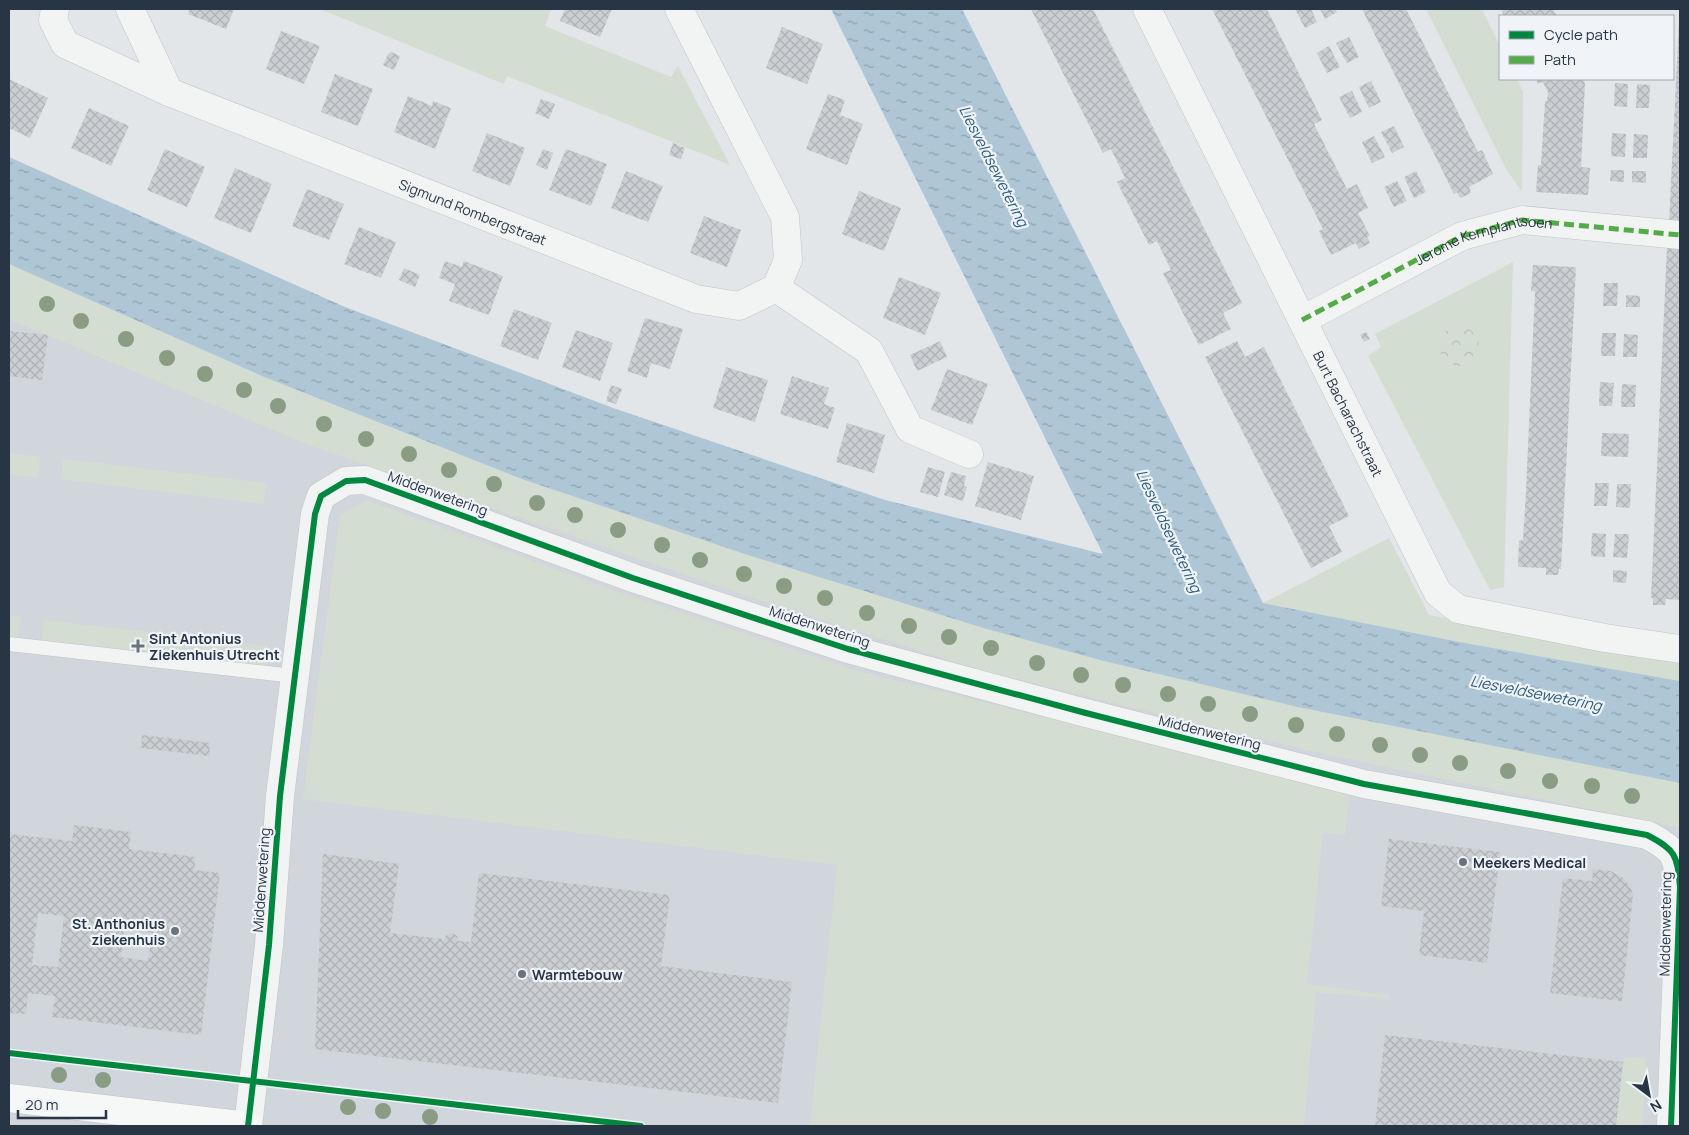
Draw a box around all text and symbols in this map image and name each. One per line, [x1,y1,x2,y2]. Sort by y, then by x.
legend [1499,15,1674,80]
text: Cycle path [1544,24,1618,45]
text: Path [1544,49,1576,70]
water label: Liesveldsewetering [954,102,1034,231]
street label: Sigmund Rombergstraat [396,174,550,249]
street label: Jerome Kernplantsoen [1411,210,1554,269]
street label: Burt Bacharachstraat [1309,347,1388,480]
street label: Middenwetering [385,466,491,520]
water label: Liesveldsewetering [1131,466,1207,597]
street label: Middenwetering [767,601,873,651]
place label: Sint Antonius Ziekenhuis Utrecht [149,629,280,664]
marker: Sint Antonius Ziekenhuis Utrecht [131,639,145,653]
water label: Liesveldsewetering [1468,670,1605,716]
street label: Middenwetering [1157,710,1263,754]
street label: Middenwetering [248,827,274,933]
place label: Meekers Medical [1473,853,1586,872]
marker: Meekers Medical [1457,856,1469,868]
street label: Middenwetering [1655,871,1675,977]
place label: St. Anthonius ziekenhuis [72,914,165,949]
marker: St. Anthonius ziekenhuis [169,925,181,937]
place label: Warmtebouw [532,965,623,984]
marker: Warmtebouw [516,968,528,980]
north arrow [1624,1070,1674,1120]
scale bar [18,1088,105,1120]
text: 20 m [25,1094,58,1115]
text: N [1647,1096,1665,1117]

